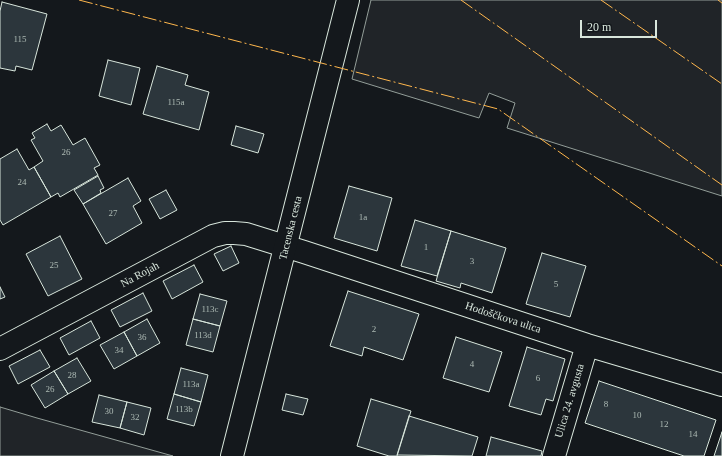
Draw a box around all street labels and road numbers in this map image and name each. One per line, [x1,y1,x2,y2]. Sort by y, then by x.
street label: Tacenska cesta [277,195,305,261]
street label: Na Rojah [118,259,162,291]
street label: Hodoščkova ulica [463,299,543,337]
street label: Ulica 24. avgusta [552,362,588,440]

